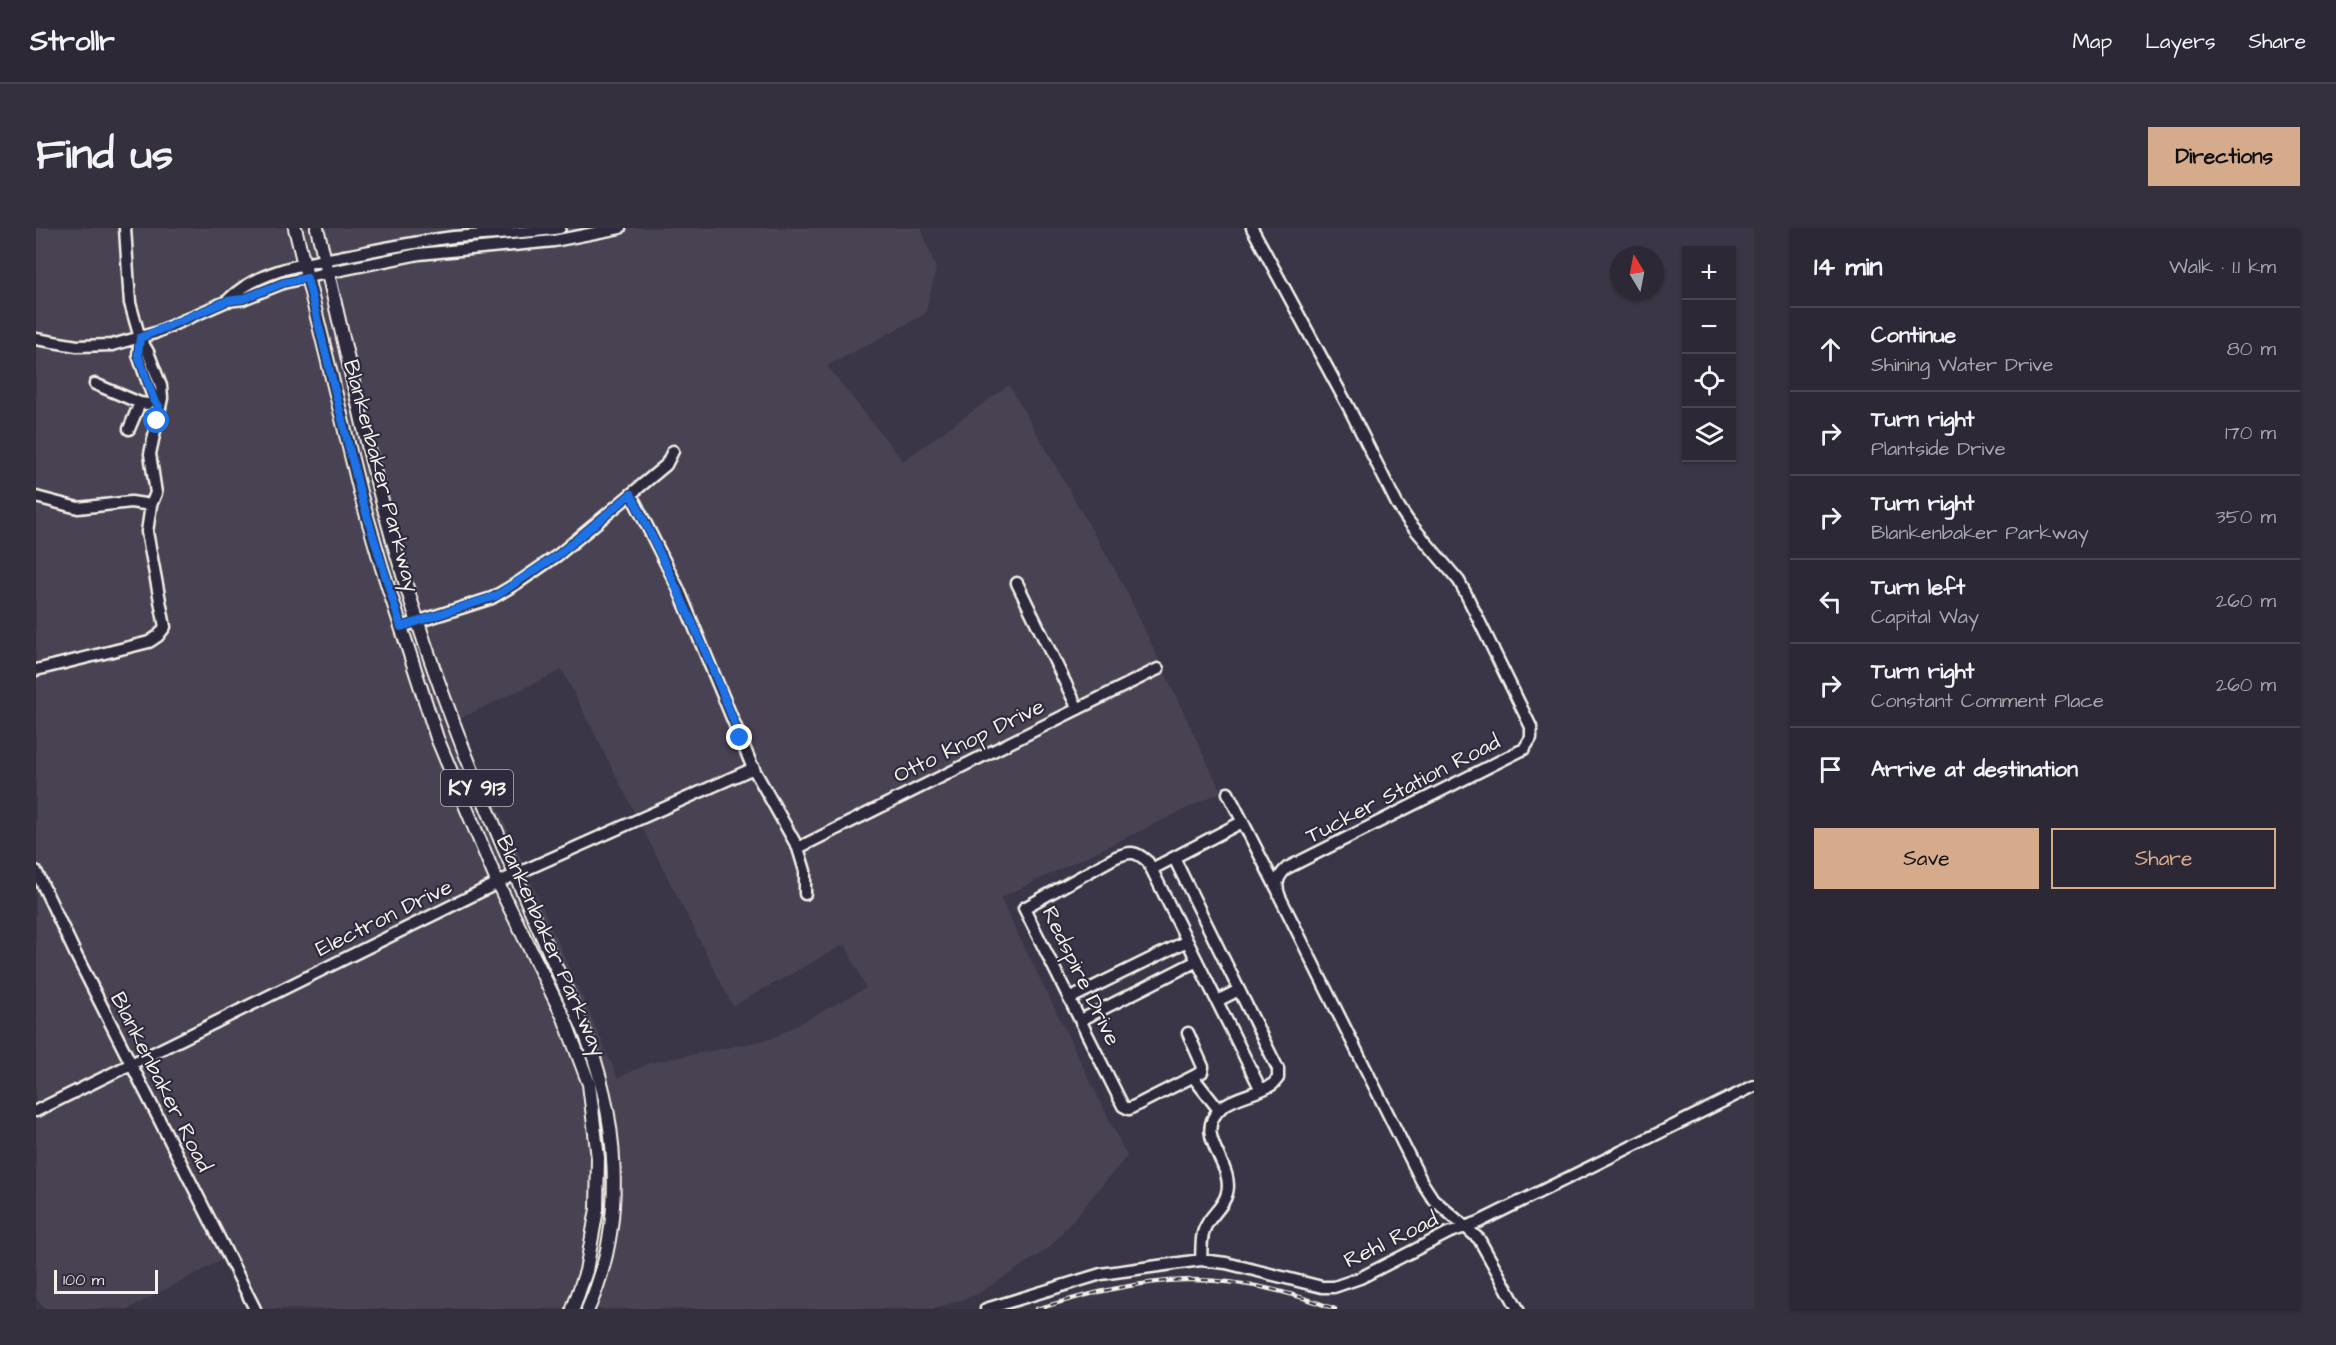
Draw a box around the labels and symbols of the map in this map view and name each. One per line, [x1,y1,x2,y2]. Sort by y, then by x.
north arrow [1610,246,1664,300]
street label: Blankenbaker Parkway [334,356,427,596]
route start [143,407,169,433]
street label: Otto Knop Drive [888,691,1050,791]
route end [726,724,752,750]
street label: Tucker Station Road [1300,727,1506,851]
road number: KY 913 [441,770,513,806]
street label: Blankenbaker Parkway [487,830,614,1062]
street label: Electron Drive [310,871,458,964]
street label: Redspire Drive [1034,901,1128,1051]
street label: Blankenbaker Road [102,987,220,1177]
street label: Rehl Road [1339,1204,1443,1276]
scale bar [54,1267,158,1294]

